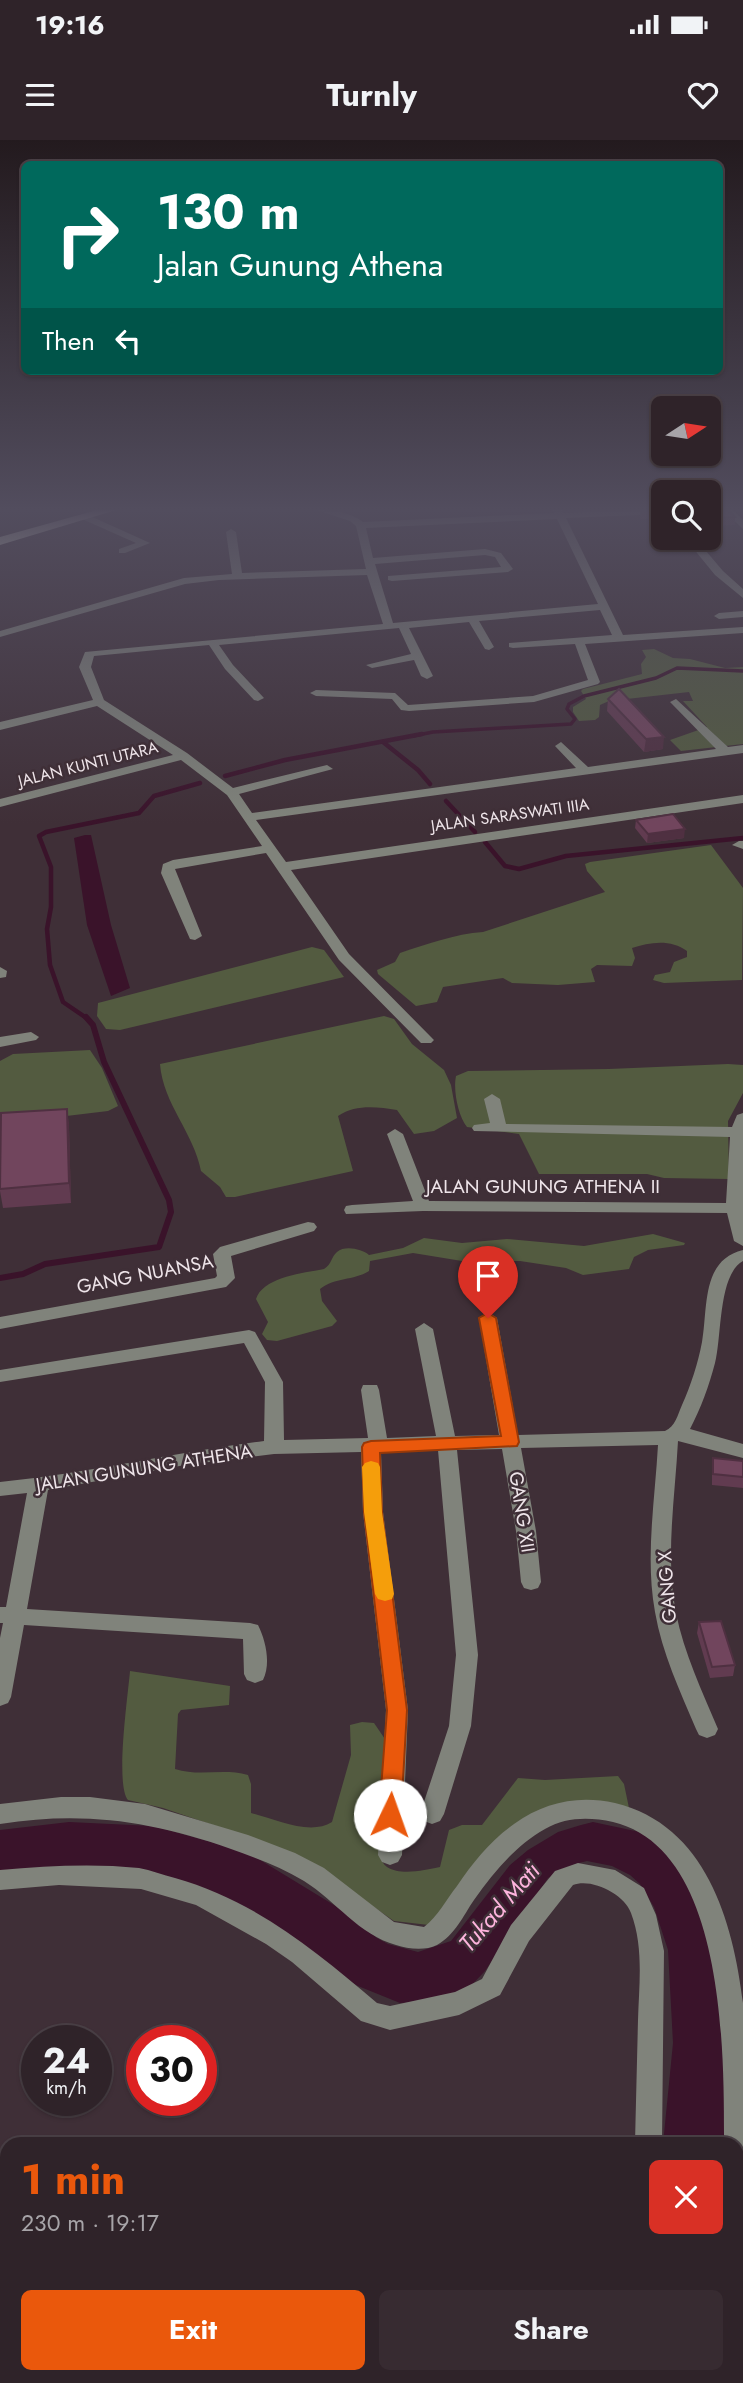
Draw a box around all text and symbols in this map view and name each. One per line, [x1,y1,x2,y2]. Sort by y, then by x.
text: 19:16 [35,6,105,44]
text: Turnly [326,72,417,118]
icon: menu [21,76,59,114]
icon: heart [684,76,722,114]
text: 130 m [157,177,300,247]
icon: right [42,189,133,280]
text: Jalan Gunung Athena [157,242,443,288]
text: Then [42,322,95,360]
icon: left [109,322,147,360]
north arrow [651,396,721,466]
map controls [651,396,721,550]
button: search [651,480,721,550]
street label: JALAN KUNTI UTARA [14,735,161,793]
street label: JALAN SARASWATI IIIA [427,792,591,838]
street label: JALAN GUNUNG ATHENA II [423,1173,660,1200]
pin [458,1246,518,1318]
street label: GANG NUANSA [74,1247,216,1300]
icon: arrive [469,1257,507,1295]
street label: JALAN GUNUNG ATHENA [31,1437,255,1499]
street label: GANG XII [502,1470,542,1554]
street label: GANG X [651,1549,683,1624]
position arrow [353,1778,427,1852]
water label: Tukad Mati [450,1854,549,1960]
speed limit sign: 30 [126,2025,217,2116]
text: 24 [43,2036,90,2086]
text: km/h [46,2075,87,2101]
text: 1 min [21,2149,125,2210]
button: close [649,2160,723,2234]
text: 230 m · 19:17 [21,2206,159,2240]
button: Exit [21,2290,365,2370]
button: Share [379,2290,723,2370]

